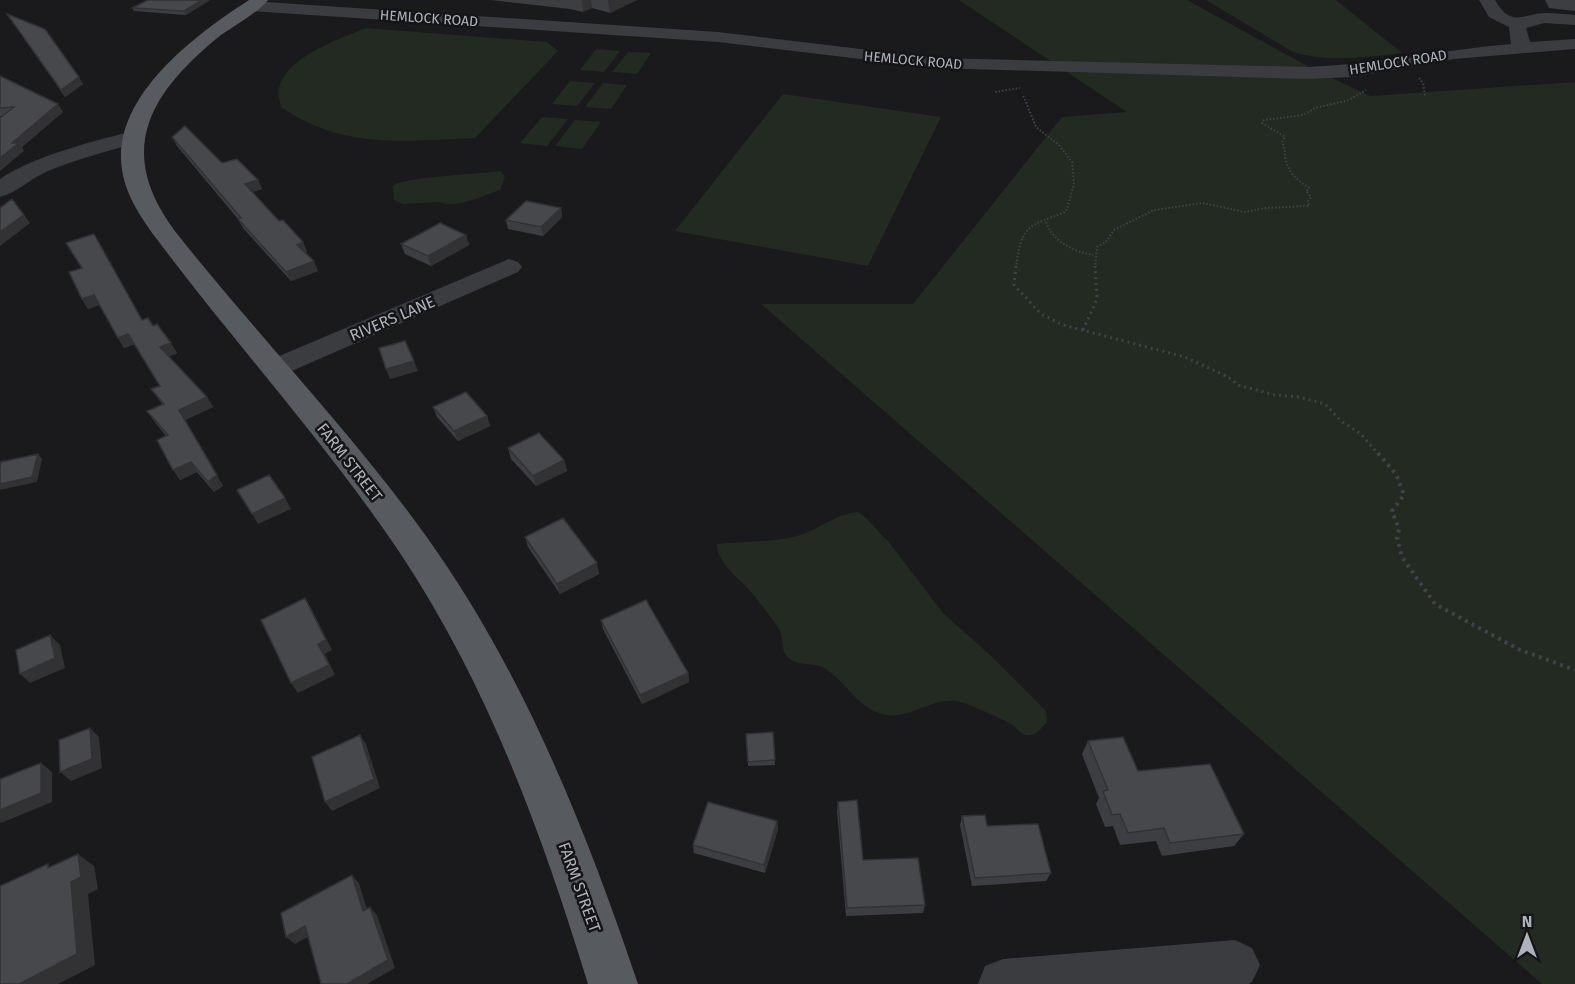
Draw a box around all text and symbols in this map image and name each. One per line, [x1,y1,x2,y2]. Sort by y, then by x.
street label: HEMLOCK ROAD [379,7,479,30]
street label: HEMLOCK ROAD [1348,46,1448,79]
street label: HEMLOCK ROAD [863,48,963,73]
street label: RIVERS LANE [347,292,438,345]
street label: FARM STREET [313,419,387,506]
street label: FARM STREET [554,840,605,935]
north arrow [1497,906,1557,966]
text: N [1522,912,1532,931]

